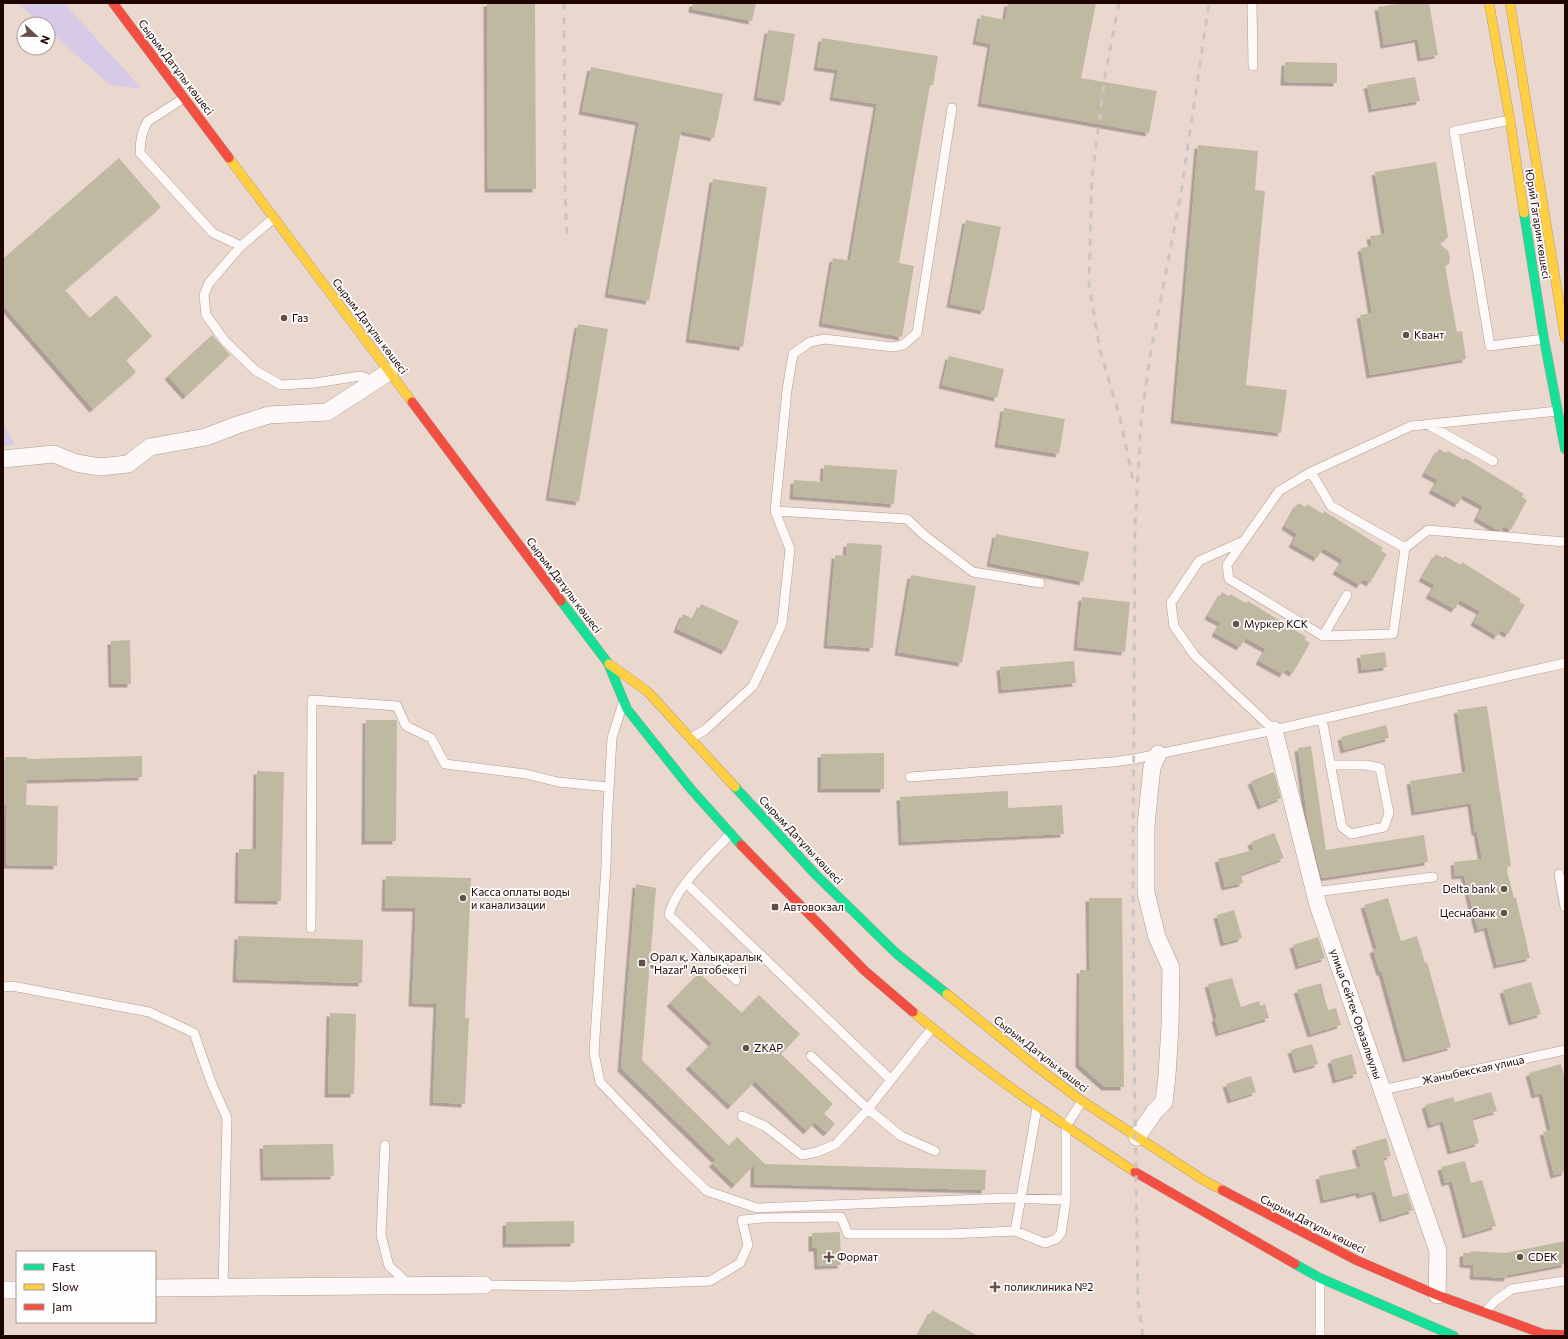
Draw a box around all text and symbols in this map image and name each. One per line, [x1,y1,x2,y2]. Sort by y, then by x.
north arrow [16,16,56,56]
street label: Сырым Датұлы көшесі [136,16,217,117]
text: N [38,34,53,46]
street label: Юрий Гагарин көшесі [1523,168,1554,280]
street label: Сырым Датұлы көшесі [330,275,411,376]
place label: Газ [292,311,308,324]
marker: Газ [279,313,289,323]
place label: Квант [1414,328,1444,341]
marker: Квант [1401,330,1411,340]
street label: Сырым Датұлы көшесі [524,534,605,635]
place label: Муркер КСК [1244,617,1309,630]
marker: Муркер КСК [1231,619,1241,629]
street label: Сырым Датұлы көшесі [757,793,846,887]
place label: Delta bank [1442,882,1496,895]
marker: Delta bank [1499,884,1509,894]
place label: Касса оплаты воды и канализации [471,885,570,911]
marker: Касса оплаты воды и канализации [458,893,468,903]
place label: Автовокзал [783,900,844,913]
marker: Автовокзал [770,902,780,912]
place label: Цеснабанк [1440,906,1496,919]
marker: Цеснабанк [1499,908,1509,918]
street label: улица Сейтек Оразалыулы [1328,947,1385,1081]
place label: Орал қ. Халықаралық "Hazar" Автобекеті [650,950,763,976]
marker: Орал қ. Халықаралық "Hazar" Автобекеті [637,958,647,968]
street label: Сырым Датұлы көшесі [991,1013,1091,1095]
place label: ZKAP [754,1041,783,1054]
marker: ZKAP [741,1043,751,1053]
street label: Жаныбекская улица [1420,1052,1525,1087]
street label: Сырым Датұлы көшесі [1258,1191,1368,1256]
place label: Формат [837,1250,878,1263]
place label: CDEK [1528,1250,1558,1263]
legend [16,1251,156,1323]
marker: Формат [824,1252,834,1262]
marker: CDEK [1515,1252,1525,1262]
text: Fast [52,1259,75,1273]
text: Slow [52,1279,79,1293]
place label: поликлиника №2 [1004,1280,1093,1293]
marker: поликлиника №2 [989,1281,1001,1293]
text: Jam [52,1299,72,1314]

